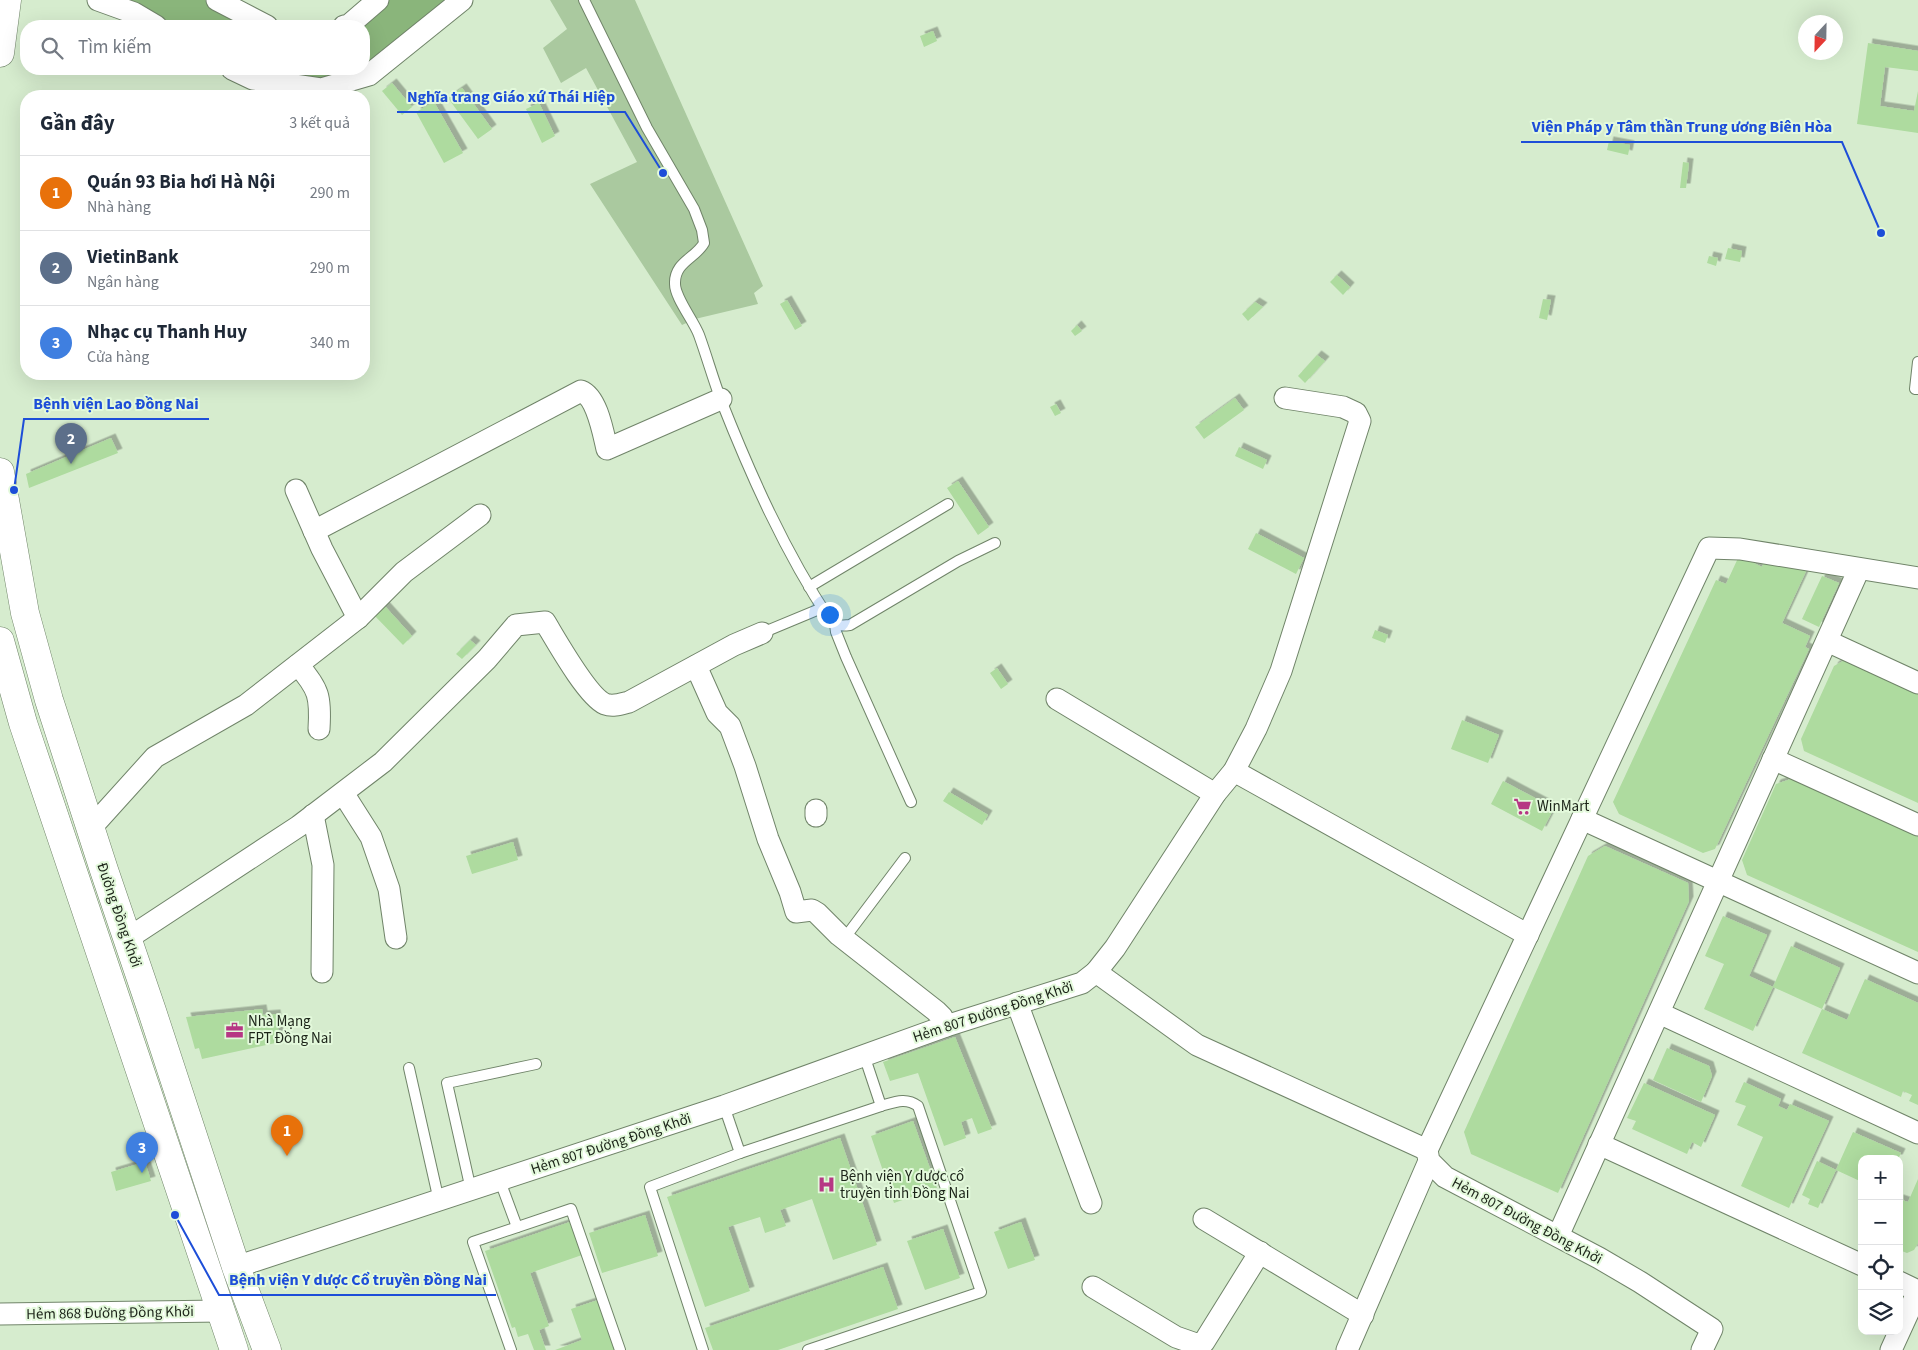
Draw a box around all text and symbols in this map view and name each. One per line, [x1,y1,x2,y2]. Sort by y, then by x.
north arrow [1798,15,1843,60]
search box [20,20,370,75]
icon: search [38,34,66,62]
text: Tìm kiếm [78,34,152,61]
callout: Nghĩa trang Giáo xứ Thái Hiệp [397,81,625,112]
text: Nghĩa trang Giáo xứ Thái Hiệp [407,86,615,108]
text: Gần đây [40,108,115,138]
callout: Viện Pháp y Tâm thần Trung ương Biên Hòa [1521,111,1842,142]
text: 3 kết quả [289,112,350,134]
text: Viện Pháp y Tâm thần Trung ương Biên Hòa [1531,116,1832,138]
text: Quán 93 Bia hơi Hà Nội [87,169,275,196]
text: 1 [52,182,60,204]
text: 290 m [310,182,350,204]
text: Nhà hàng [87,196,151,218]
text: VietinBank [87,244,179,271]
text: 2 [52,257,60,279]
text: 290 m [310,257,350,279]
text: Ngân hàng [87,271,159,293]
text: Nhạc cụ Thanh Huy [87,319,247,346]
text: 3 [52,332,60,354]
text: 340 m [310,332,350,354]
text: Cửa hàng [87,346,149,368]
callout: Bệnh viện Lao Đồng Nai [24,388,209,419]
text: Bệnh viện Lao Đồng Nai [33,393,199,415]
pin: 2 [55,423,87,464]
your location [817,602,843,628]
supermarket icon: WinMart [1513,796,1533,816]
place label: WinMart [1537,796,1589,817]
street label: Đường Đồng Khởi [91,860,147,970]
street label: Hẻm 807 Đường Đồng Khởi [910,976,1076,1048]
place label: Nhà Mạng FPT Đồng Nai [248,1011,332,1049]
office icon: Nhà Mạng FPT Đồng Nai [224,1020,244,1040]
street label: Hẻm 807 Đường Đồng Khởi [528,1108,694,1180]
pin: 1 [271,1115,303,1156]
pin: 3 [126,1132,158,1173]
map controls [1858,1155,1903,1335]
button: + [1858,1155,1903,1200]
place label: Bệnh viện Y dược cổ truyền tỉnh Đồng Nai [840,1166,970,1204]
street label: Hẻm 807 Đường Đồng Khởi [1448,1172,1606,1270]
hospital icon: Bệnh viện Y dược cổ truyền tỉnh Đồng Nai [816,1175,836,1195]
button: − [1858,1200,1903,1245]
button: locate [1858,1245,1903,1290]
callout: Bệnh viện Y dược Cổ truyền Đồng Nai [219,1264,496,1295]
text: Bệnh viện Y dược Cổ truyền Đồng Nai [229,1269,487,1291]
button: layers [1858,1290,1903,1335]
street label: Hẻm 868 Đường Đồng Khởi [26,1301,194,1325]

